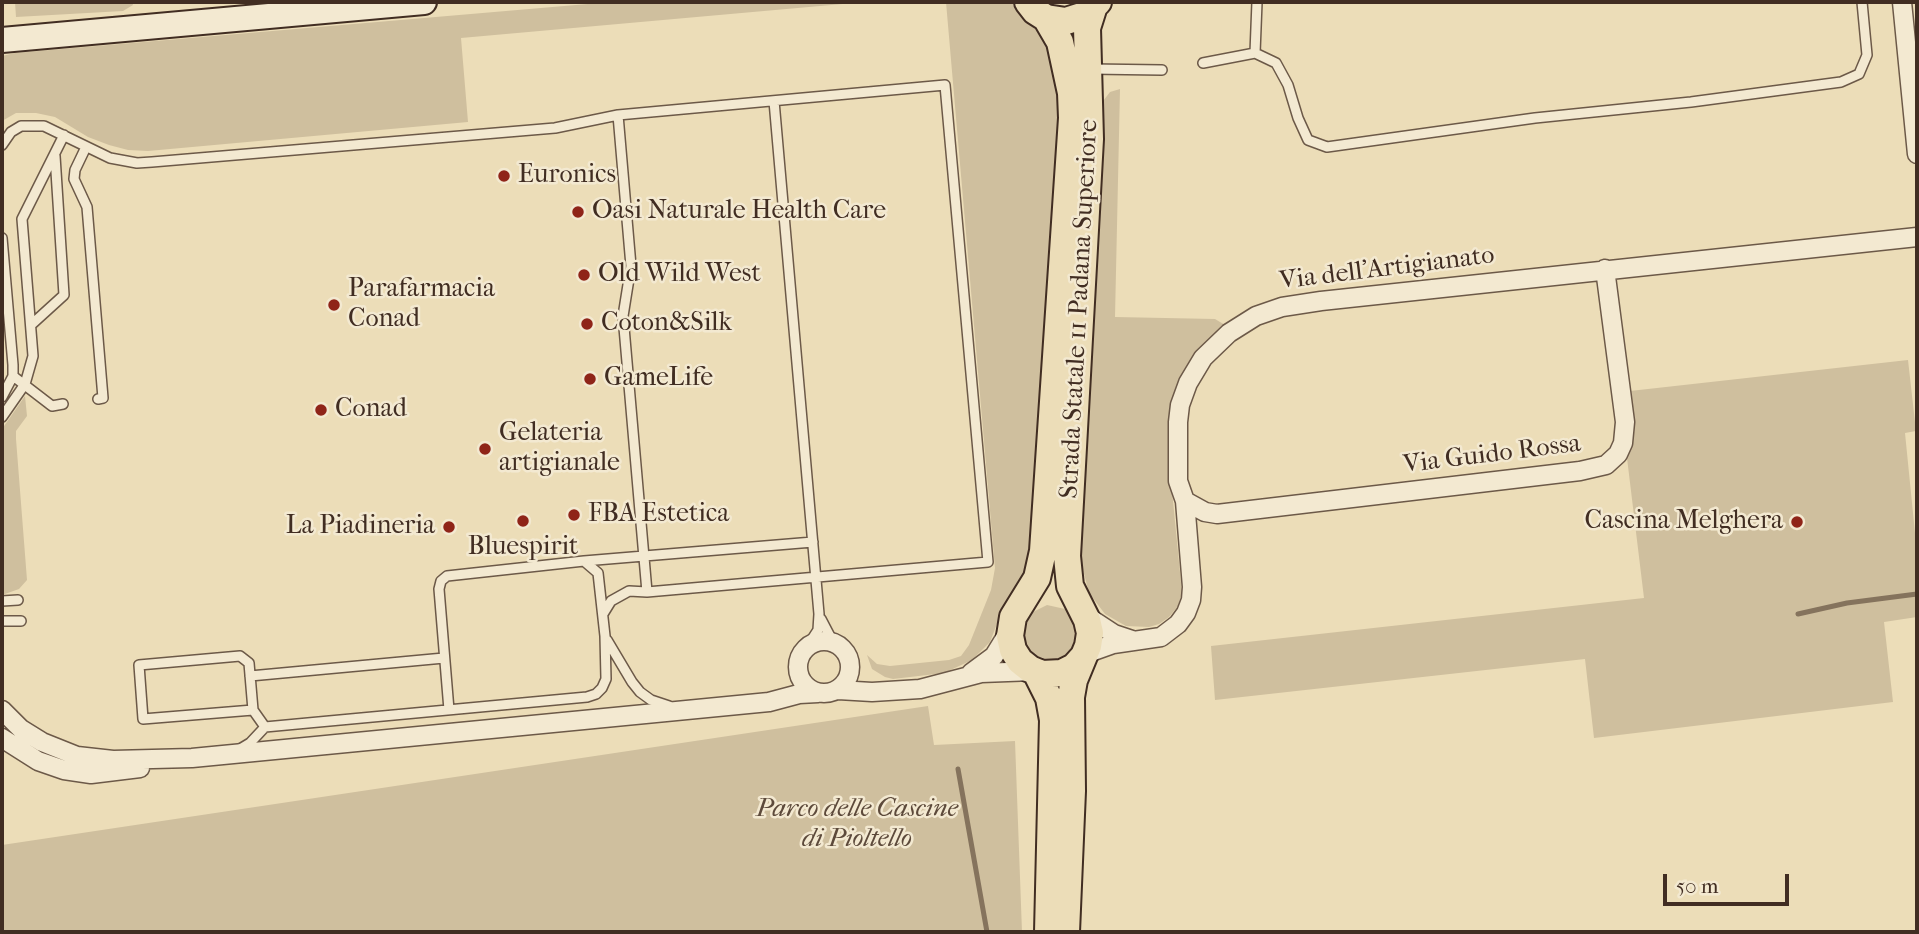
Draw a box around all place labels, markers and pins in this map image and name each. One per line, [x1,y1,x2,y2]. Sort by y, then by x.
place label: Euronics [518,160,616,192]
marker: Euronics [496,168,512,184]
place label: Oasi Naturale Health Care [592,196,886,228]
marker: Oasi Naturale Health Care [570,204,586,220]
place label: Old Wild West [598,259,761,291]
marker: Old Wild West [576,267,592,283]
place label: Parafarmacia Conad [348,274,495,336]
marker: Parafarmacia Conad [326,297,342,313]
place label: Coton&Silk [601,308,732,340]
marker: Coton&Silk [579,316,595,332]
place label: GameLife [604,363,713,395]
marker: GameLife [582,371,598,387]
place label: Conad [335,394,407,426]
marker: Conad [313,402,329,418]
place label: Gelateria artigianale [499,418,620,480]
marker: Gelateria artigianale [477,441,493,457]
place label: FBA Estetica [588,499,729,531]
place label: Cascina Melghera [1584,506,1783,538]
marker: FBA Estetica [566,507,582,523]
place label: La Piadineria [286,511,435,543]
marker: Bluespirit [515,513,531,529]
marker: Cascina Melghera [1789,514,1805,530]
marker: La Piadineria [441,519,457,535]
place label: Bluespirit [468,532,578,564]

